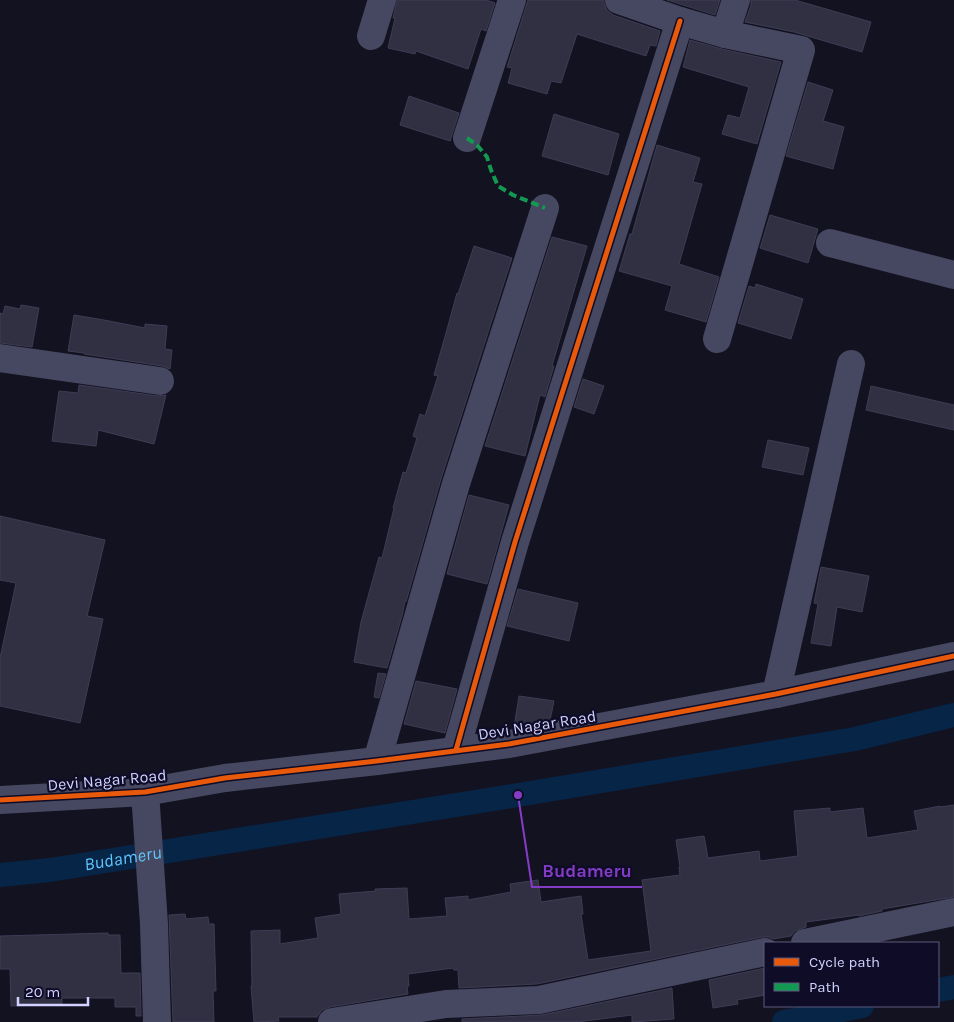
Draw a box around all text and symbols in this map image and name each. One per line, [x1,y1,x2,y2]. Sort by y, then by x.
street label: Devi Nagar Road [477,706,597,744]
street label: Devi Nagar Road [47,765,167,795]
water label: Budameru [83,841,163,875]
callout: Budameru [532,854,642,887]
text: Budameru [542,860,632,882]
legend [764,942,939,1007]
text: Cycle path [809,953,880,971]
scale bar [18,974,88,1006]
text: Path [809,978,840,996]
text: 20 m [25,983,60,1001]

